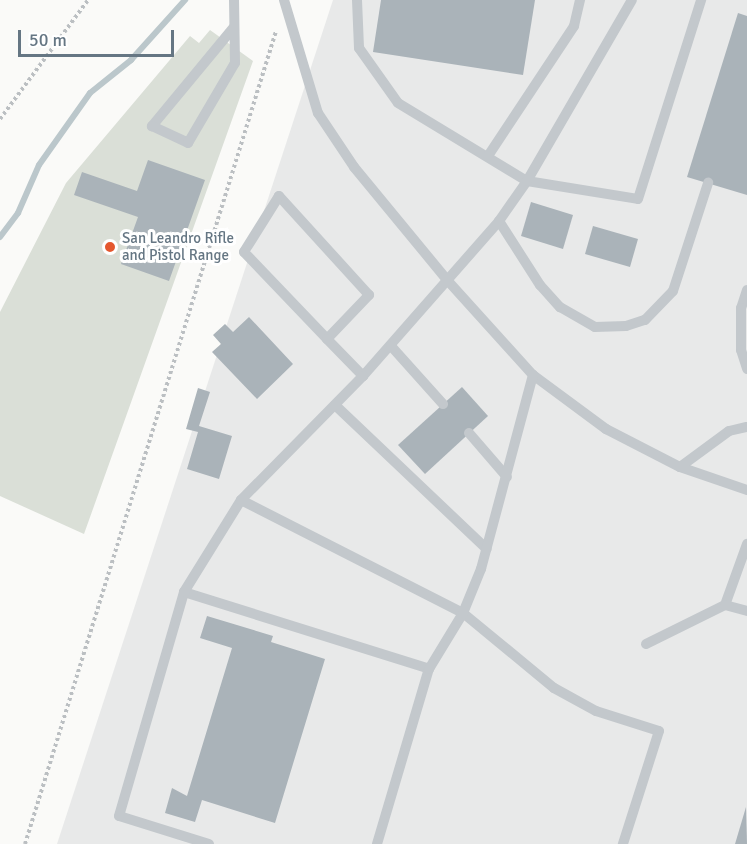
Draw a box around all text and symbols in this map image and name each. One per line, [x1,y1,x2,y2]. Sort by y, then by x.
scale bar [21,18,177,56]
text: 50 m [29,29,67,51]
place label: San Leandro Rifle and Pistol Range [122,229,234,264]
marker: San Leandro Rifle and Pistol Range [103,240,117,254]

